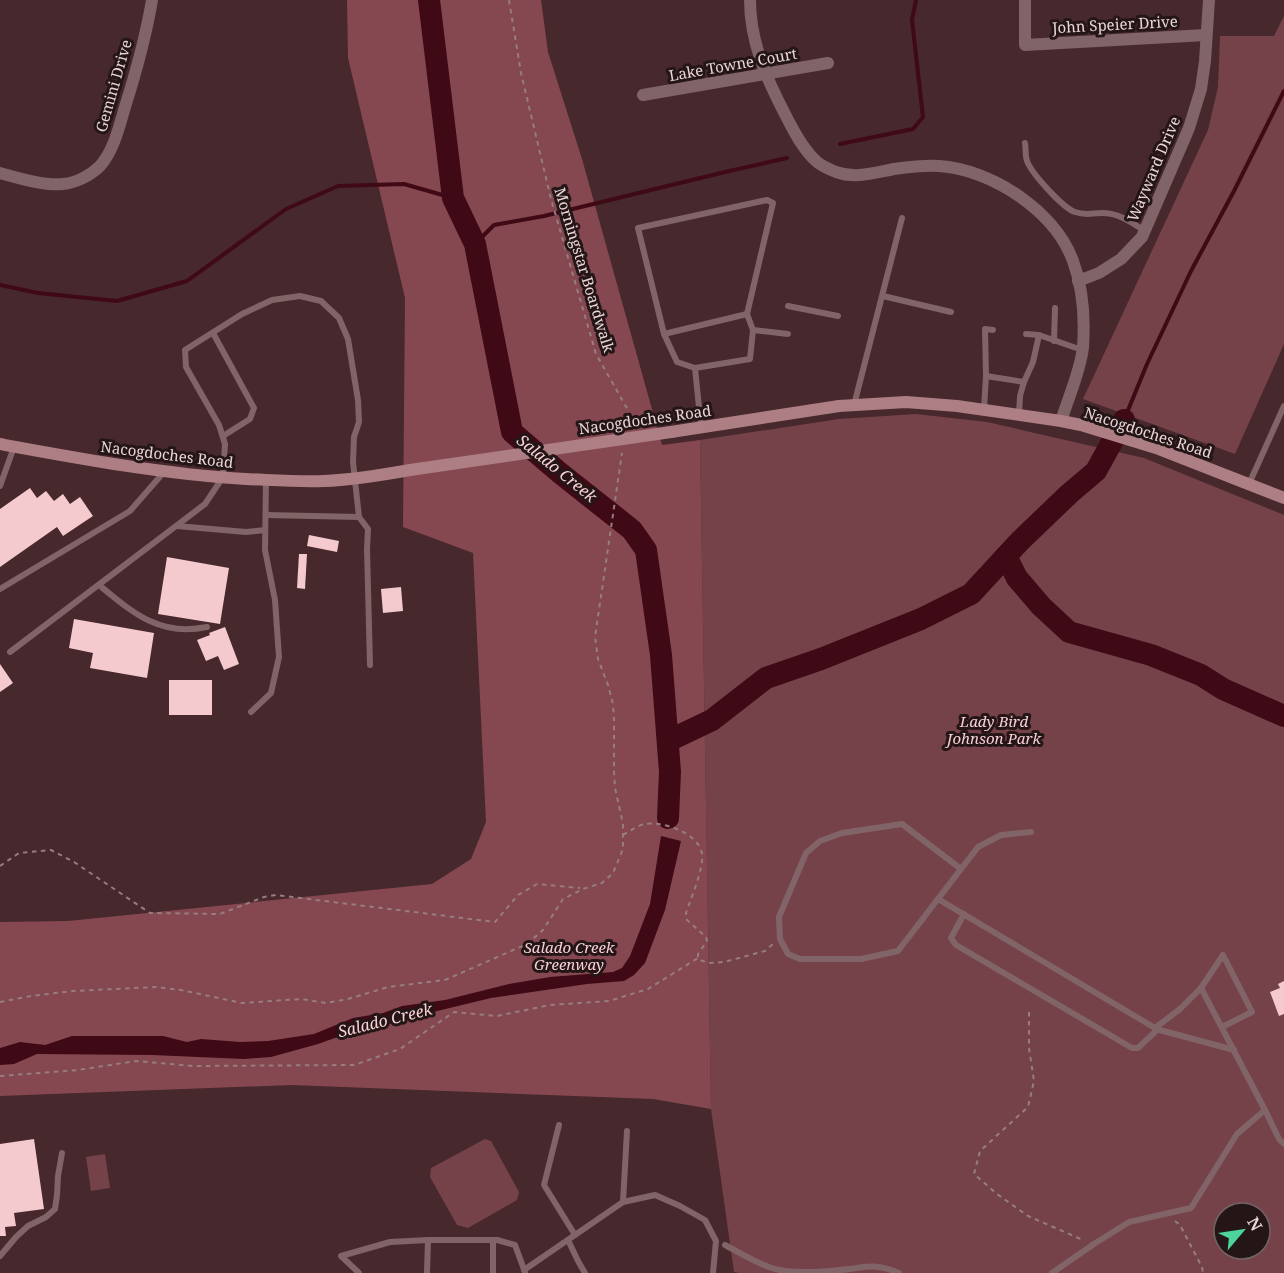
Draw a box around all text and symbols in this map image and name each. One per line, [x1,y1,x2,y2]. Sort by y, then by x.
street label: John Speier Drive [1051,11,1178,37]
street label: Gemini Drive [90,37,136,134]
street label: Lake Towne Court [667,43,798,85]
street label: Wayward Drive [1122,113,1184,224]
street label: Morningstar Boardwalk [550,185,620,355]
street label: Nacogdoches Road [577,400,712,438]
street label: Nacogdoches Road [1082,402,1215,462]
water label: Salado Creek [512,429,602,508]
street label: Nacogdoches Road [100,436,235,472]
park label: Lady Bird Johnson Park [944,711,1041,748]
park label: Salado Creek Greenway [524,937,615,974]
water label: Salado Creek [335,997,435,1042]
north arrow [1212,1201,1272,1261]
text: N [1242,1213,1268,1235]

